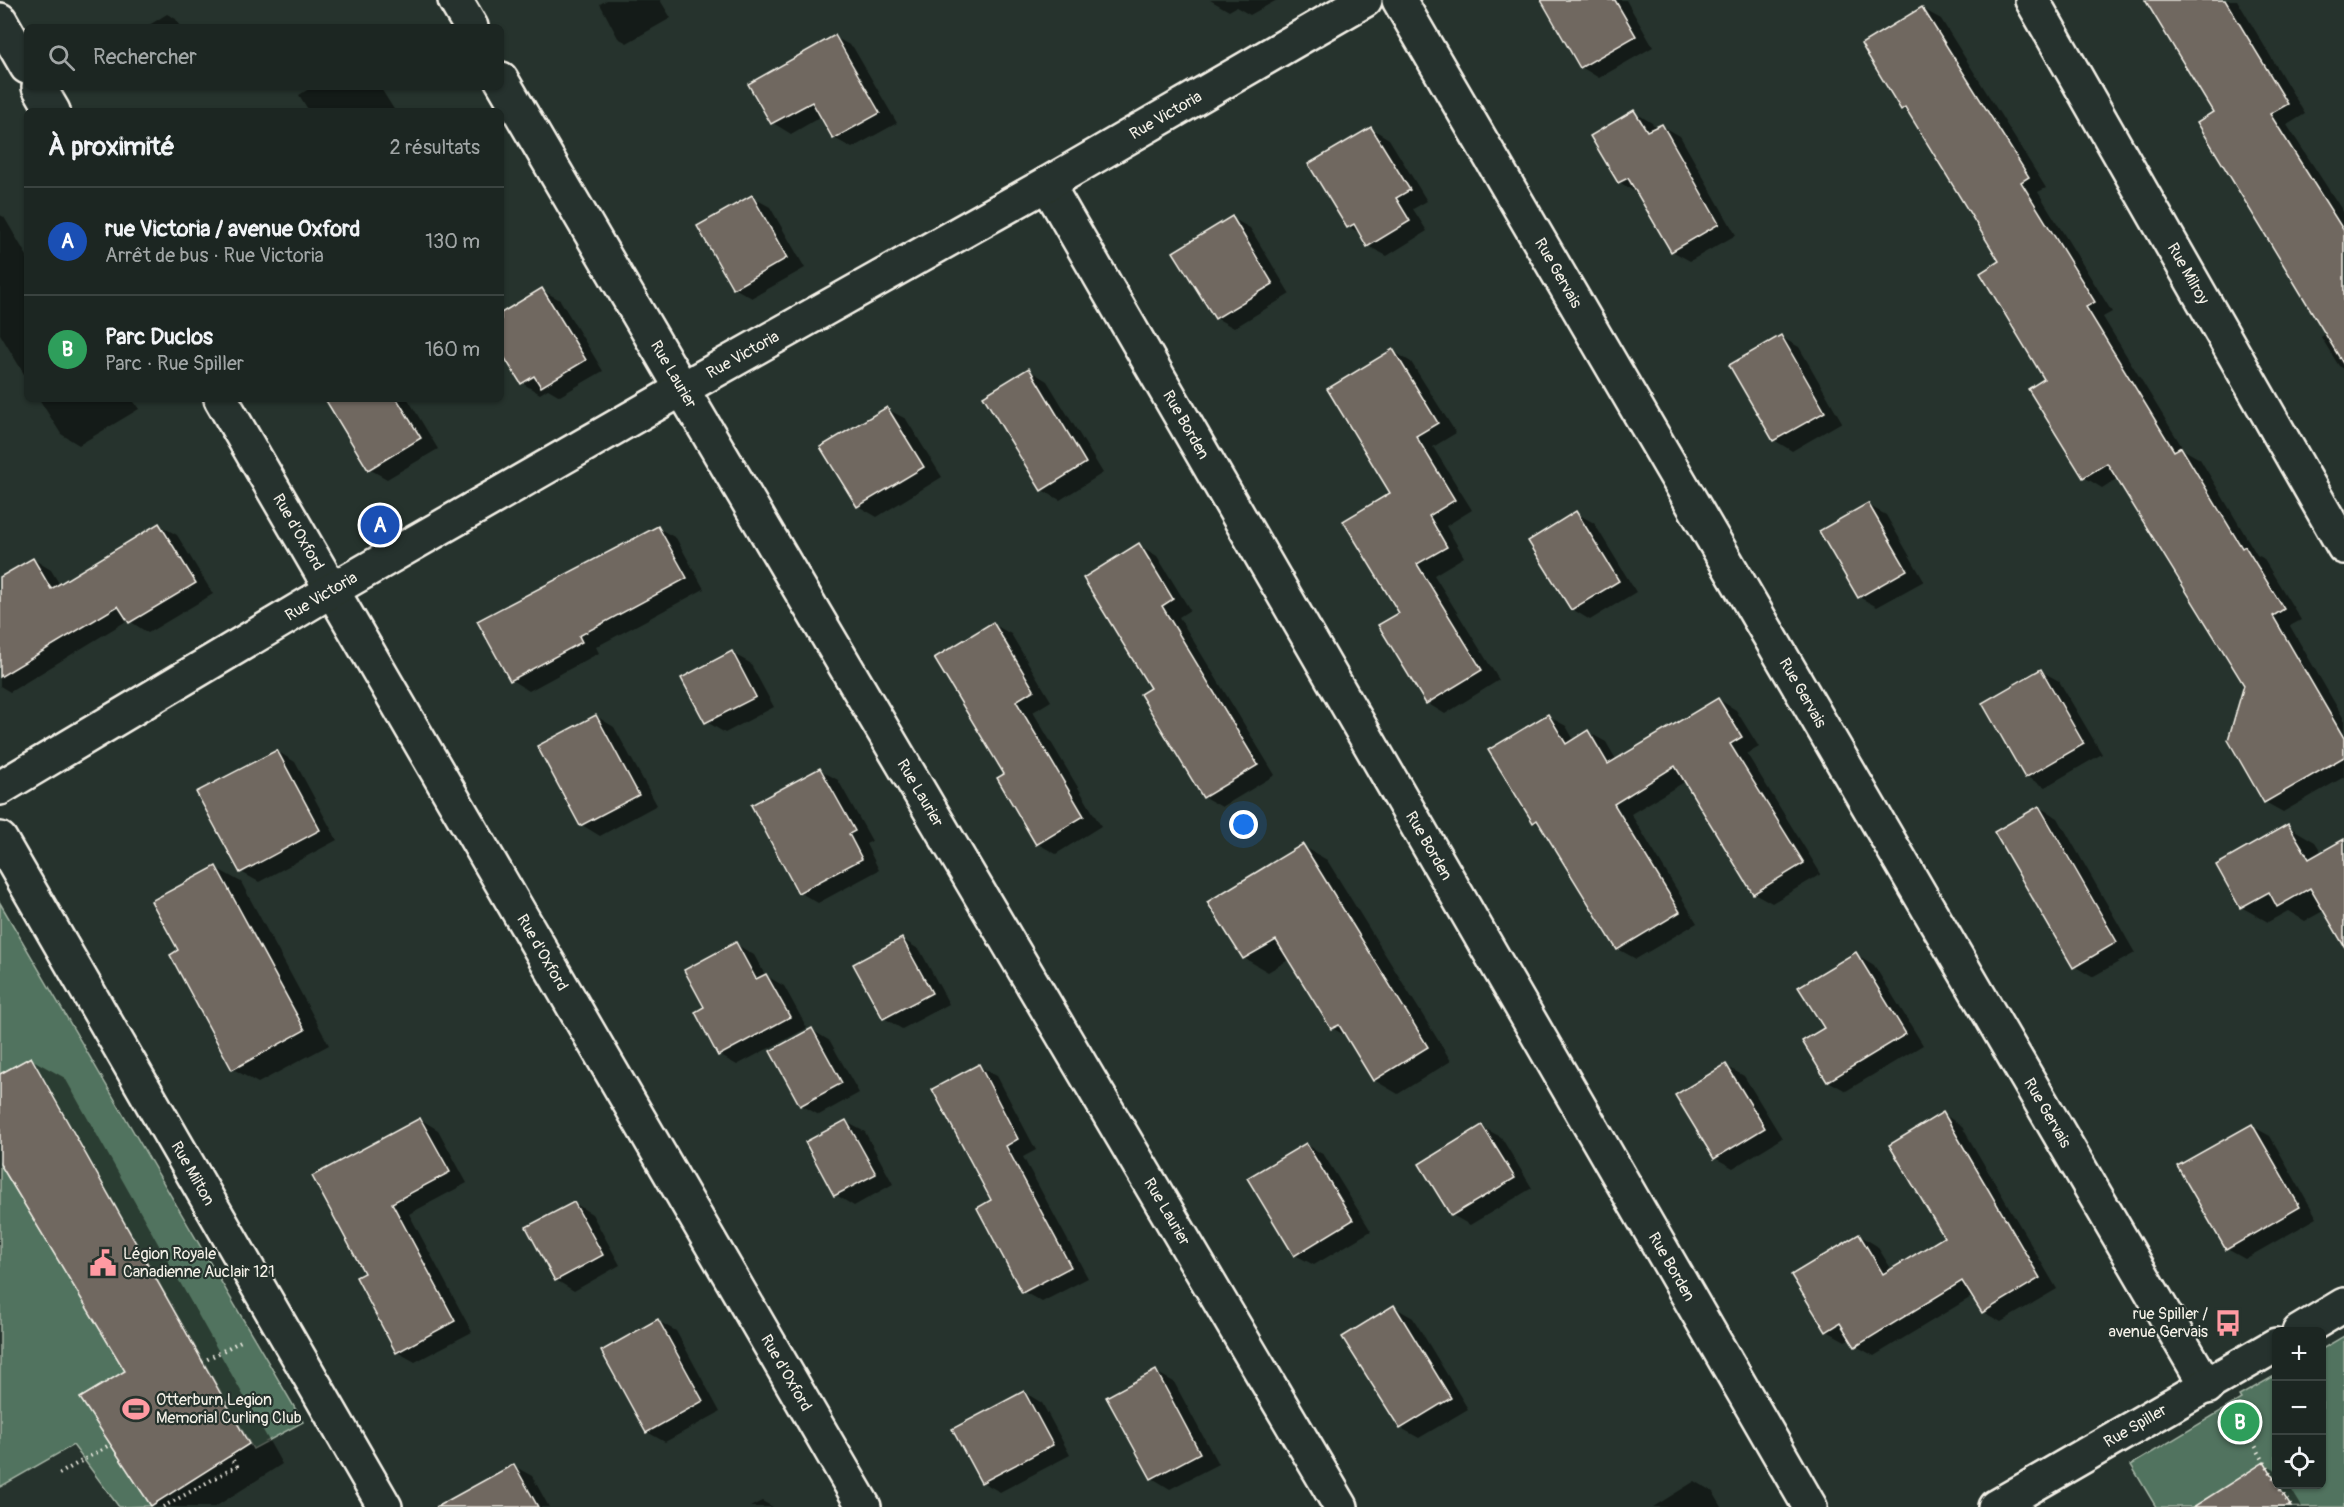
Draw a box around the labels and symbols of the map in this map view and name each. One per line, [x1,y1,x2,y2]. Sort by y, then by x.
street label: Rue Victoria [1126,87,1206,144]
street label: Rue Gervais [1530,234,1586,312]
street label: Rue Milroy [2163,239,2214,308]
street label: Rue Victoria [703,326,783,383]
street label: Rue Laurier [646,337,701,412]
street label: Rue Borden [1158,387,1214,463]
street label: Rue d'Oxford [268,490,328,574]
pin: A [360,502,400,548]
street label: Rue Victoria [282,568,361,626]
street label: Rue Gervais [1775,654,1831,732]
street label: Rue Laurier [892,756,948,831]
street label: Rue Borden [1401,808,1456,884]
your location [1229,810,1258,839]
street label: Rue d'Oxford [512,911,572,994]
street label: Rue Gervais [2019,1074,2076,1151]
street label: Rue Milton [166,1138,219,1209]
street label: Rue Laurier [1139,1174,1195,1249]
street label: Rue Borden [1644,1229,1699,1305]
place label: Légion Royale Canadienne Auclair 121 [123,1244,275,1282]
public building icon: Légion Royale Canadienne Auclair 121 [88,1248,118,1278]
place label: rue Spiller / avenue Gervais [2108,1304,2208,1342]
bus stop icon: rue Spiller / avenue Gervais [2213,1308,2243,1338]
street label: Rue d'Oxford [756,1331,816,1415]
place label: Otterburn Legion Memorial Curling Club [156,1390,302,1428]
sports icon: Otterburn Legion Memorial Curling Club [121,1394,151,1424]
street label: Rue Spiller [2100,1400,2171,1452]
pin: B [2220,1400,2260,1444]

